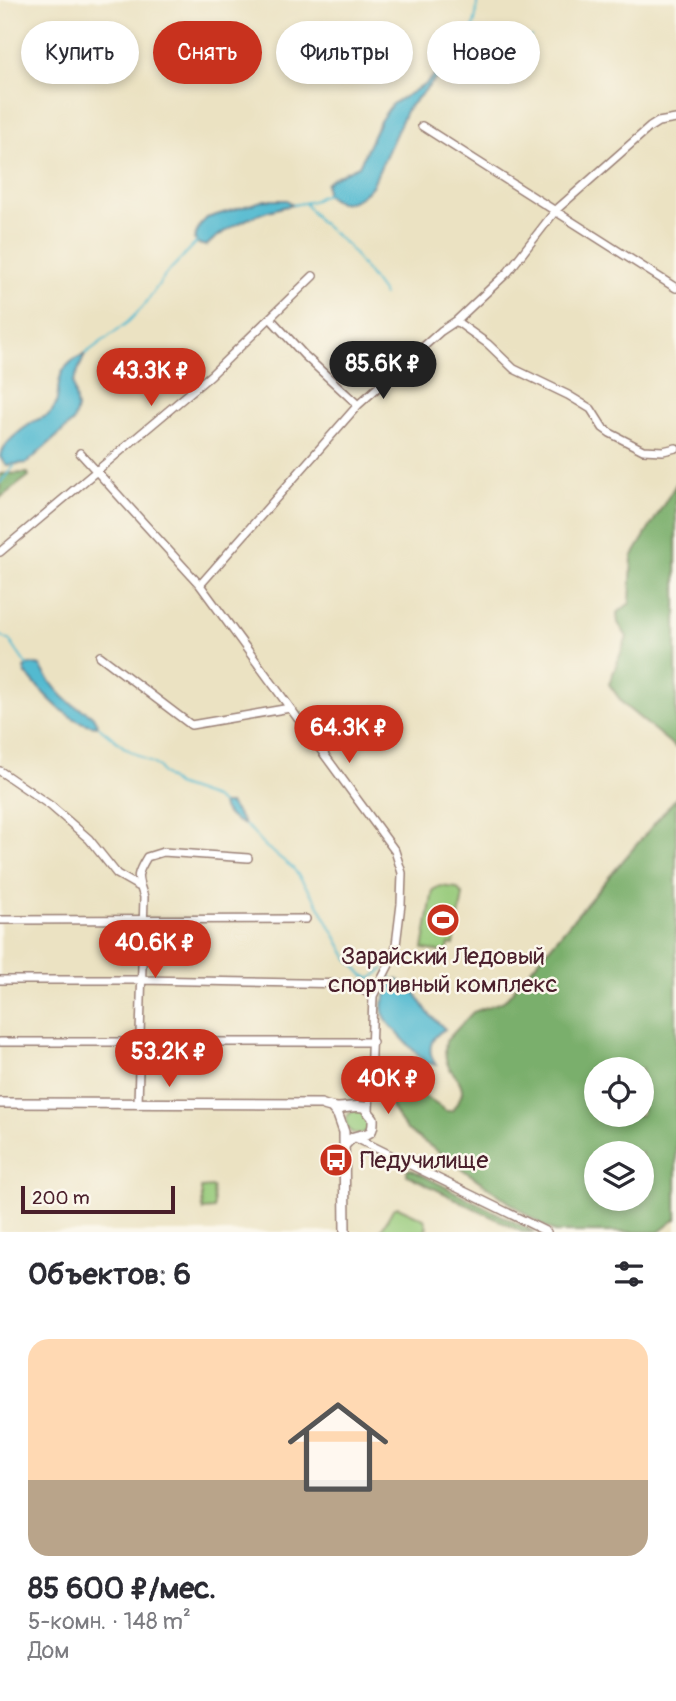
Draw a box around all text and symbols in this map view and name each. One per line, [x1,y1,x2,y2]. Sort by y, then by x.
chip: Купить [21,21,139,84]
chip: Снять [153,21,262,84]
chip: Фильтры [276,21,413,84]
chip: Новое [427,21,540,84]
pin: 85.6K ₽ [318,342,448,401]
pin: 43.3K ₽ [86,348,216,408]
text: 85.6K ₽ [345,349,421,378]
text: 43.3K ₽ [113,356,189,385]
pin: 64.3K ₽ [284,706,414,765]
text: 64.3K ₽ [310,713,388,742]
sports icon: Зарайский Ледовый спортивный комплекс [424,901,462,939]
pin: 40.6K ₽ [90,920,220,980]
text: 40.6K ₽ [115,928,195,957]
place label: Зарайский Ледовый спортивный комплекс [328,942,558,999]
pin: 53.2K ₽ [104,1030,234,1089]
text: 53.2K ₽ [131,1037,207,1066]
pin: 40K ₽ [339,1056,437,1116]
map controls [584,1057,654,1211]
button: locate [584,1057,654,1127]
text: 40K ₽ [357,1064,419,1093]
bus stop icon: Педучилище [317,1141,355,1179]
button: layers [584,1141,654,1211]
place label: Педучилище [360,1146,488,1175]
scale bar [21,1183,175,1215]
text: 200 m [32,1186,90,1210]
icon: filters [610,1255,648,1293]
text: Объектов: 6 [28,1256,191,1293]
icon: home [275,1384,401,1510]
text: 85 600 ₽/мес. [28,1570,216,1607]
text: 5-комн. · 148 m² [28,1607,191,1636]
text: Дом [28,1636,69,1665]

